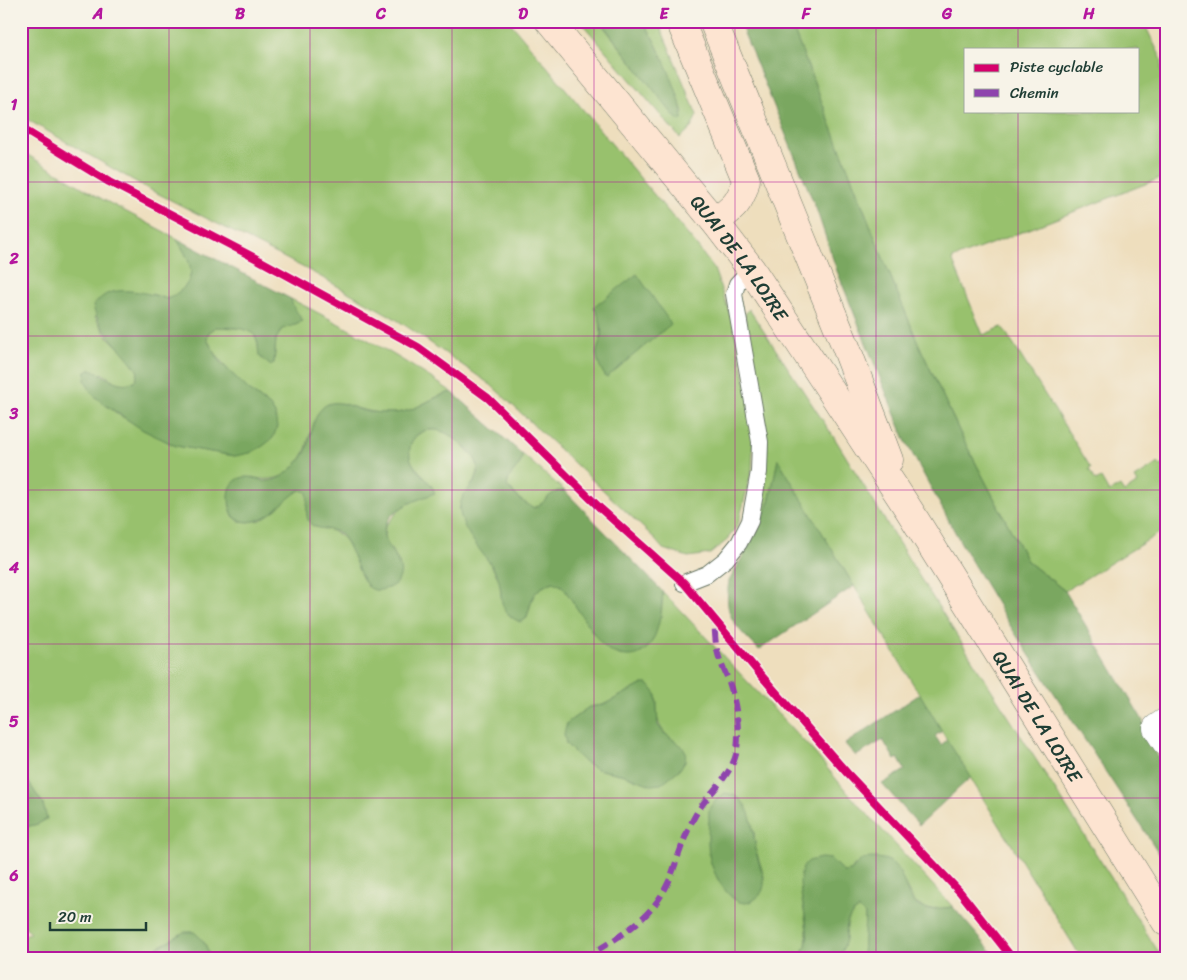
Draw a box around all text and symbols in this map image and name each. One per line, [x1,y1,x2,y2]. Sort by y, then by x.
text: A [92,0,103,28]
text: B [235,0,246,28]
text: C [375,0,387,28]
text: D [518,0,528,28]
text: E [660,0,670,28]
text: F [801,0,812,28]
text: G [941,0,953,28]
text: H [1082,0,1095,28]
legend [964,48,1140,112]
text: Piste cyclable [1010,54,1103,80]
text: Chemin [1010,80,1059,106]
text: 1 [11,90,18,119]
street label: QUAI DE LA LOIRE [682,187,798,329]
text: 2 [8,244,19,273]
text: 3 [9,399,19,428]
text: 4 [8,553,19,582]
street label: QUAI DE LA LOIRE [984,643,1092,790]
text: 5 [9,707,19,736]
text: 6 [8,861,19,890]
scale bar [50,900,146,932]
text: 20 m [58,904,92,930]

